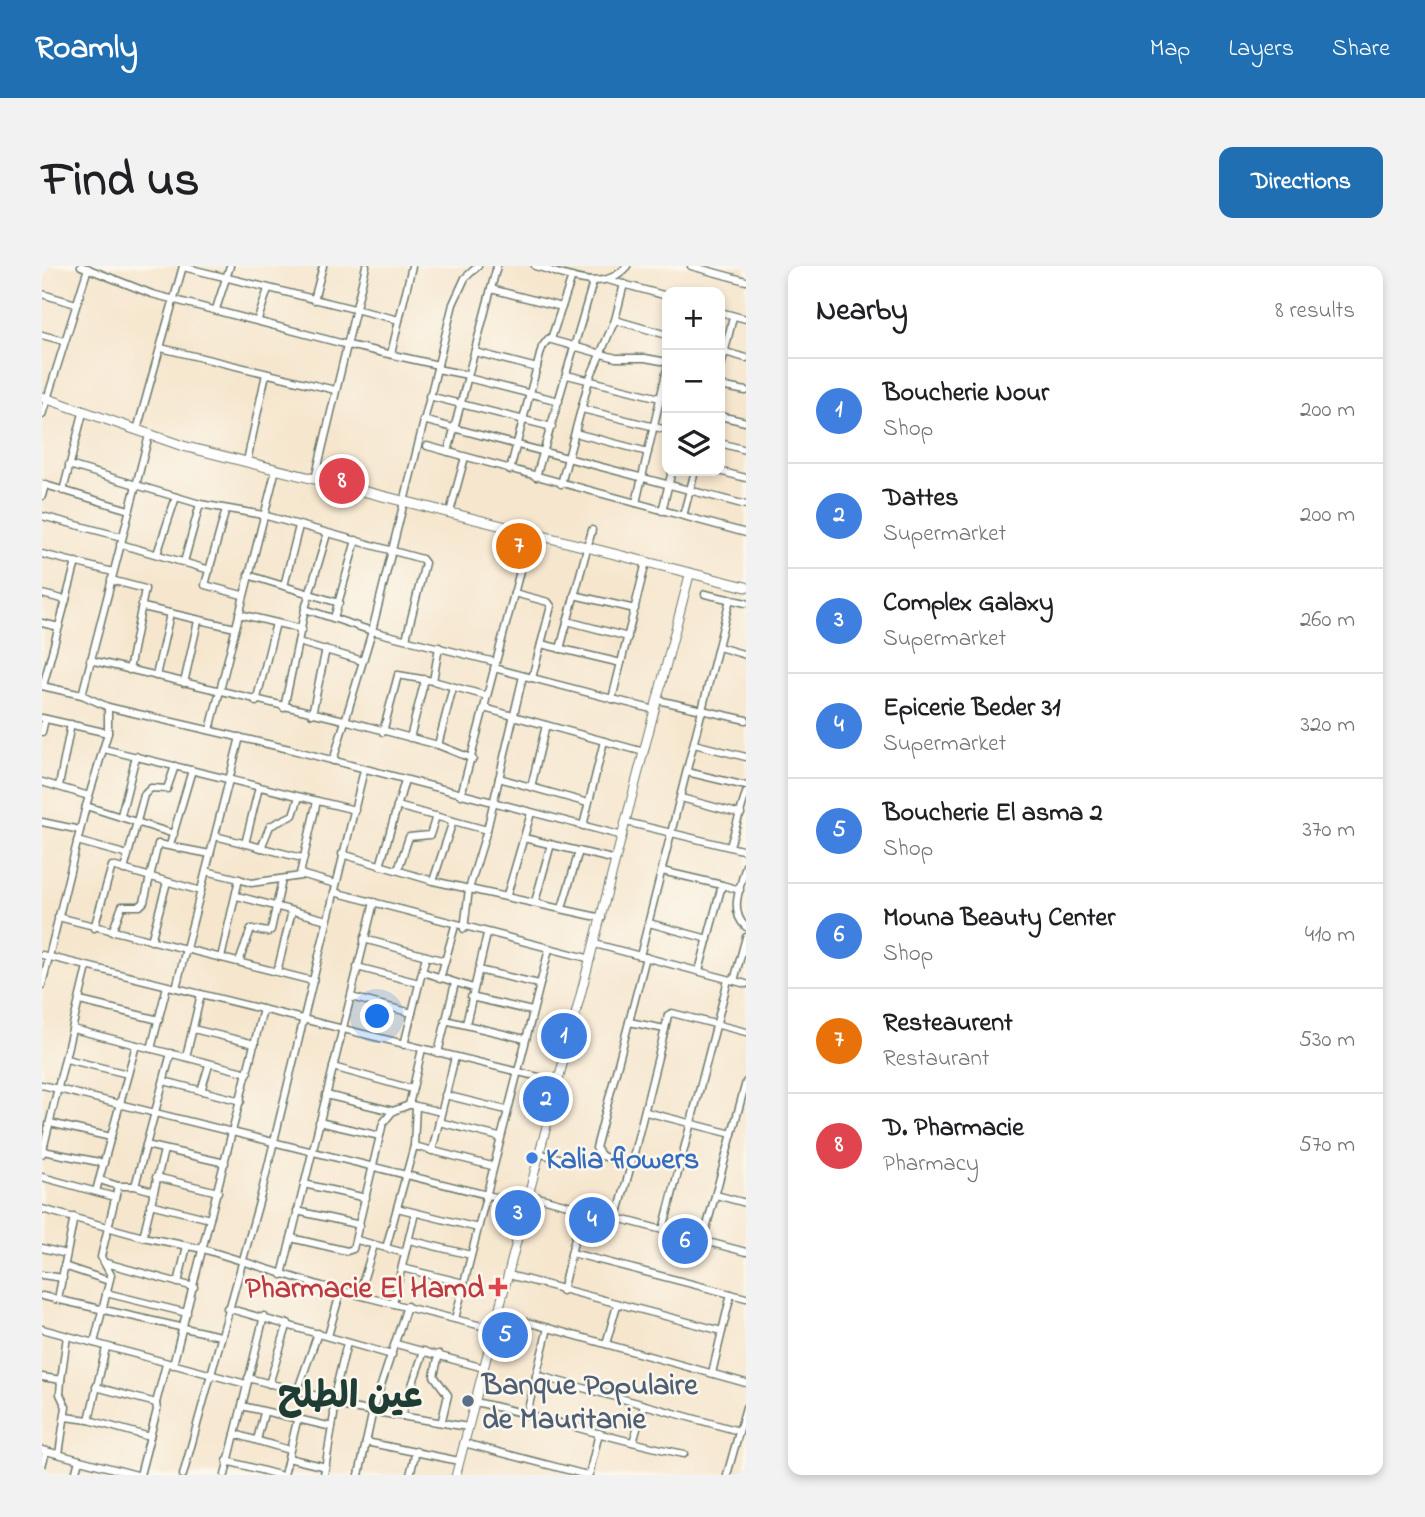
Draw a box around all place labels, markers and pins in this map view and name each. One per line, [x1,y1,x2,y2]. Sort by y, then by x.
pin: 8 [319,455,365,507]
pin: 7 [496,520,542,572]
pin: 1 [541,1010,587,1062]
pin: 2 [523,1073,569,1125]
place label: Kalia flowers [546,1139,699,1183]
marker: Kalia flowers [524,1150,540,1166]
pin: 3 [495,1187,541,1239]
pin: 4 [569,1194,615,1246]
pin: 6 [662,1215,708,1267]
place label: Pharmacie El Hamd [245,1268,484,1312]
marker: Pharmacie El Hamd [490,1279,506,1295]
pin: 5 [482,1309,528,1361]
place label: Banque Populaire de Mauritanie [480,1365,699,1443]
marker: Banque Populaire de Mauritanie [460,1393,476,1409]

